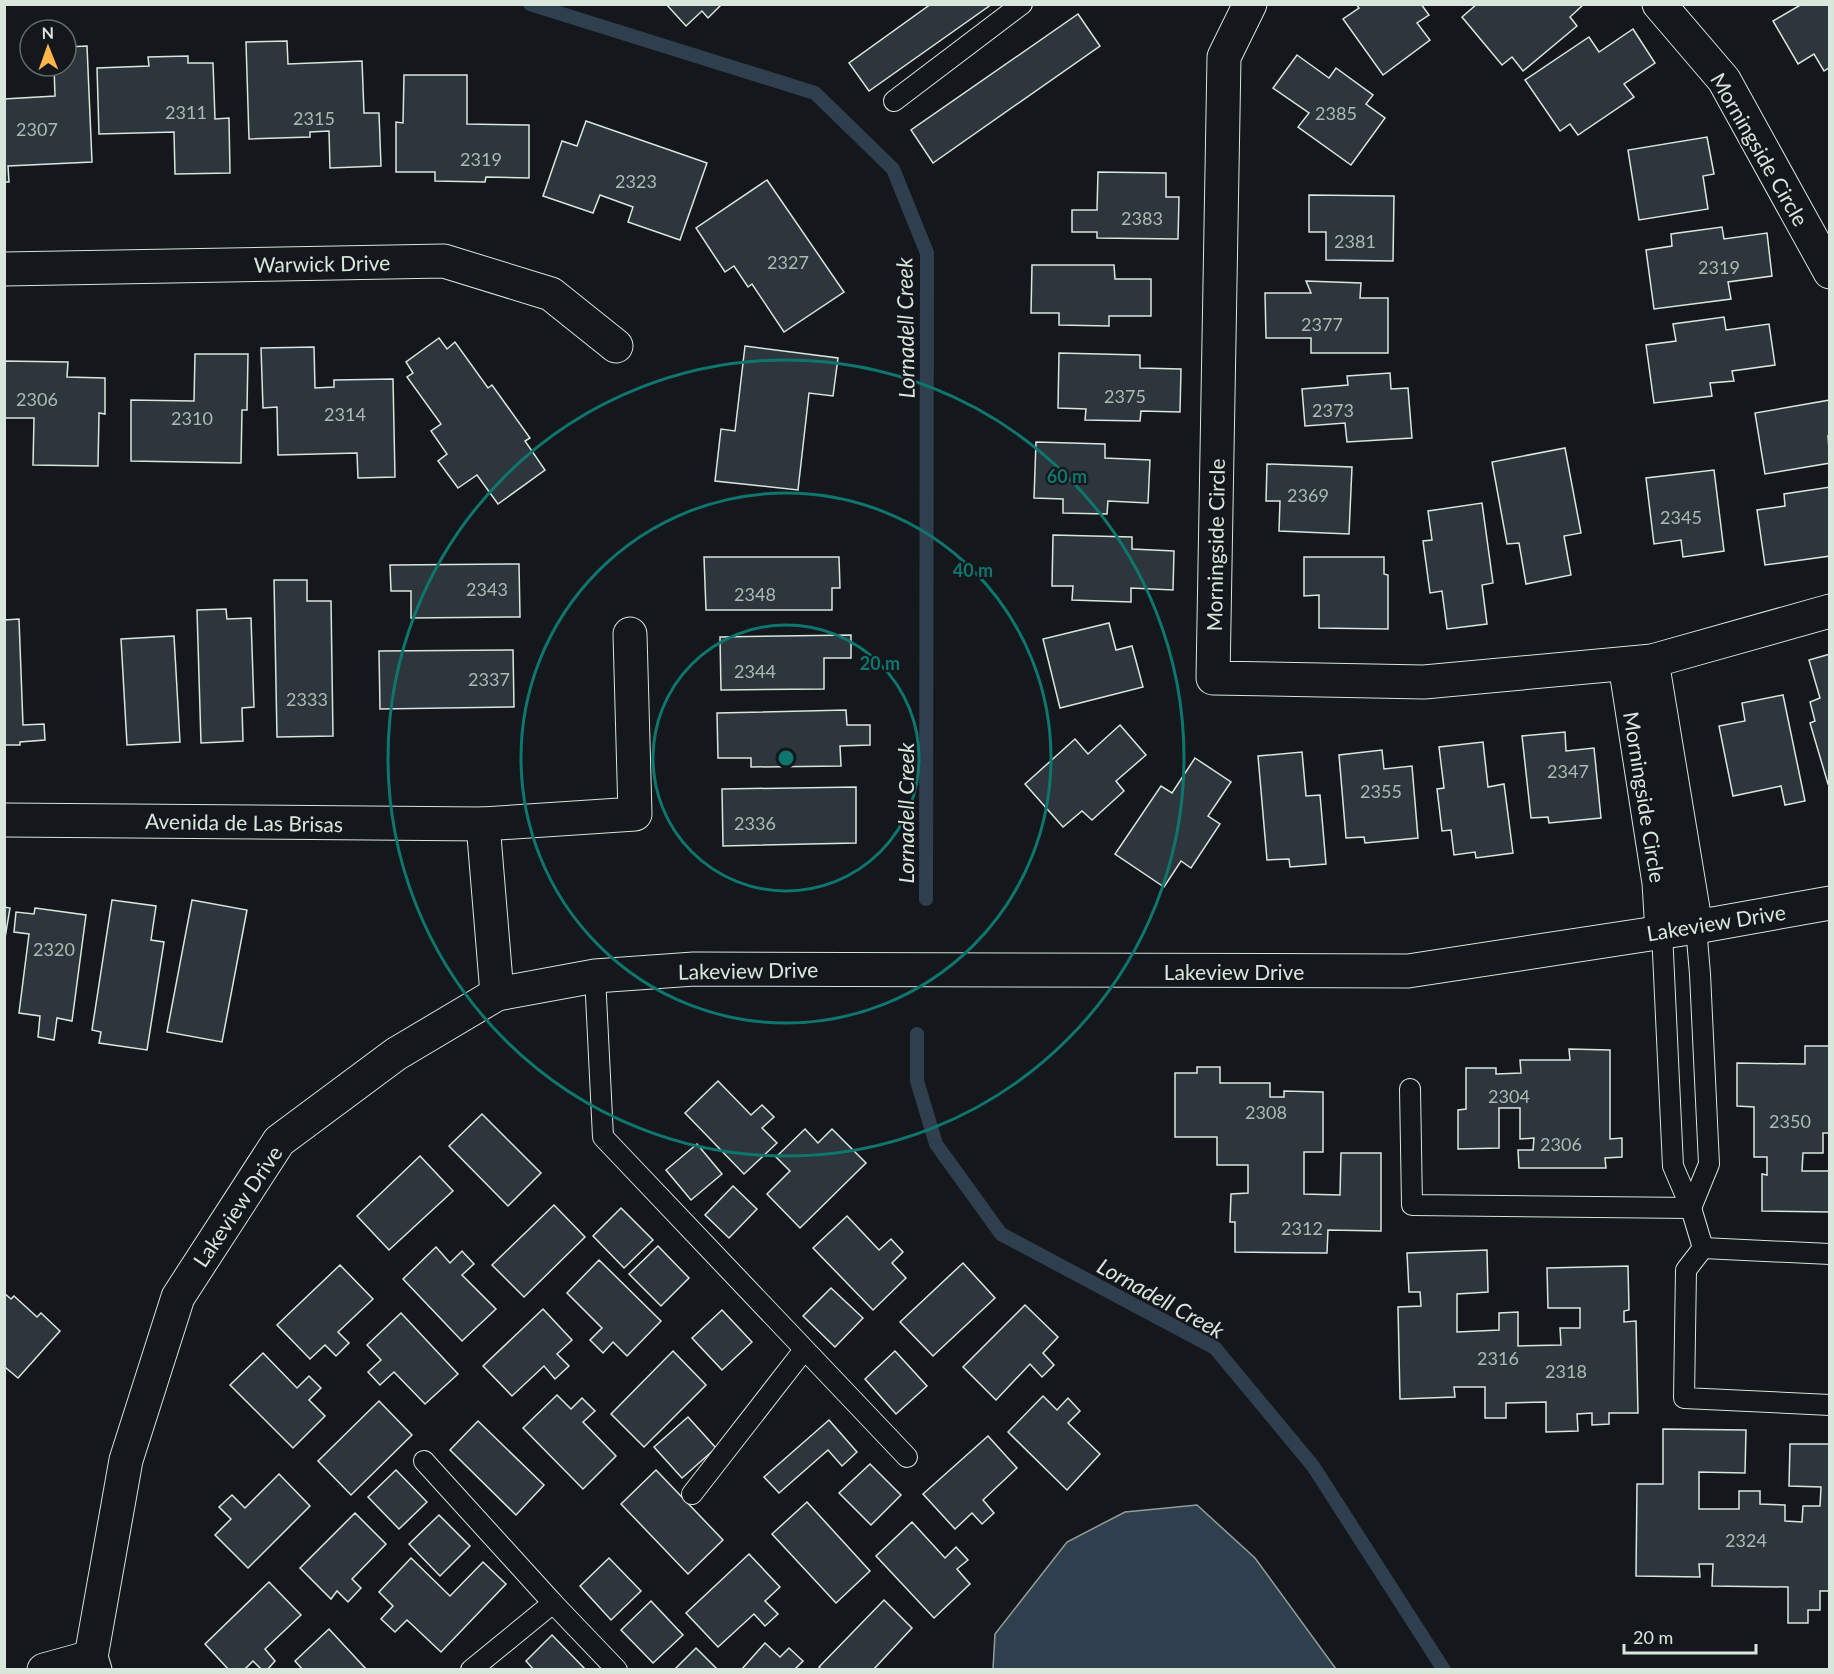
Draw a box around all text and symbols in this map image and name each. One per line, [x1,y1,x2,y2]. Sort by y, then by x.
north arrow [18,18,78,78]
text: N [41,23,54,42]
street label: Morningside Circle [1706,68,1814,230]
house number: 2311 [165,101,207,123]
house number: 2385 [1315,102,1357,124]
house number: 2315 [293,107,335,129]
house number: 2307 [16,118,58,140]
house number: 2319 [460,148,502,170]
house number: 2323 [615,170,657,192]
house number: 2383 [1121,207,1163,229]
house number: 2381 [1334,230,1376,252]
street label: Warwick Drive [254,249,390,277]
house number: 2327 [767,251,809,273]
house number: 2319 [1698,256,1740,278]
water label: Lornadell Creek [890,257,920,399]
house number: 2377 [1301,313,1343,335]
house number: 2375 [1104,385,1146,407]
house number: 2306 [16,388,58,410]
house number: 2373 [1312,399,1354,421]
house number: 2314 [324,403,366,425]
house number: 2310 [171,407,213,429]
street label: Morningside Circle [1201,458,1229,632]
text: 60 m [1047,465,1087,487]
house number: 2369 [1287,484,1329,506]
house number: 2345 [1660,506,1702,528]
text: 40 m [953,559,993,581]
house number: 2343 [466,578,508,600]
house number: 2348 [734,583,776,605]
text: 20 m [860,652,900,674]
house number: 2344 [734,660,776,682]
house number: 2337 [468,668,510,690]
house number: 2333 [286,688,328,710]
street label: Morningside Circle [1619,710,1671,884]
water label: Lornadell Creek [892,742,919,883]
centre of rings [776,748,796,768]
house number: 2347 [1547,760,1589,782]
house number: 2355 [1360,780,1402,802]
street label: Avenida de Las Brisas [145,808,343,836]
house number: 2336 [734,812,776,834]
street label: Lakeview Drive [1645,899,1787,945]
house number: 2320 [33,938,75,960]
street label: Lakeview Drive [678,956,818,984]
street label: Lakeview Drive [1164,959,1304,984]
house number: 2304 [1488,1085,1530,1107]
house number: 2308 [1245,1101,1287,1123]
house number: 2350 [1769,1110,1811,1132]
house number: 2306 [1540,1133,1582,1155]
street label: Lakeview Drive [187,1141,287,1271]
house number: 2312 [1281,1217,1323,1239]
water label: Lornadell Creek [1093,1252,1230,1344]
house number: 2316 [1477,1347,1519,1369]
house number: 2318 [1545,1360,1587,1382]
house number: 2324 [1725,1529,1767,1551]
scale bar [1624,1617,1756,1655]
text: 20 m [1633,1626,1673,1648]

